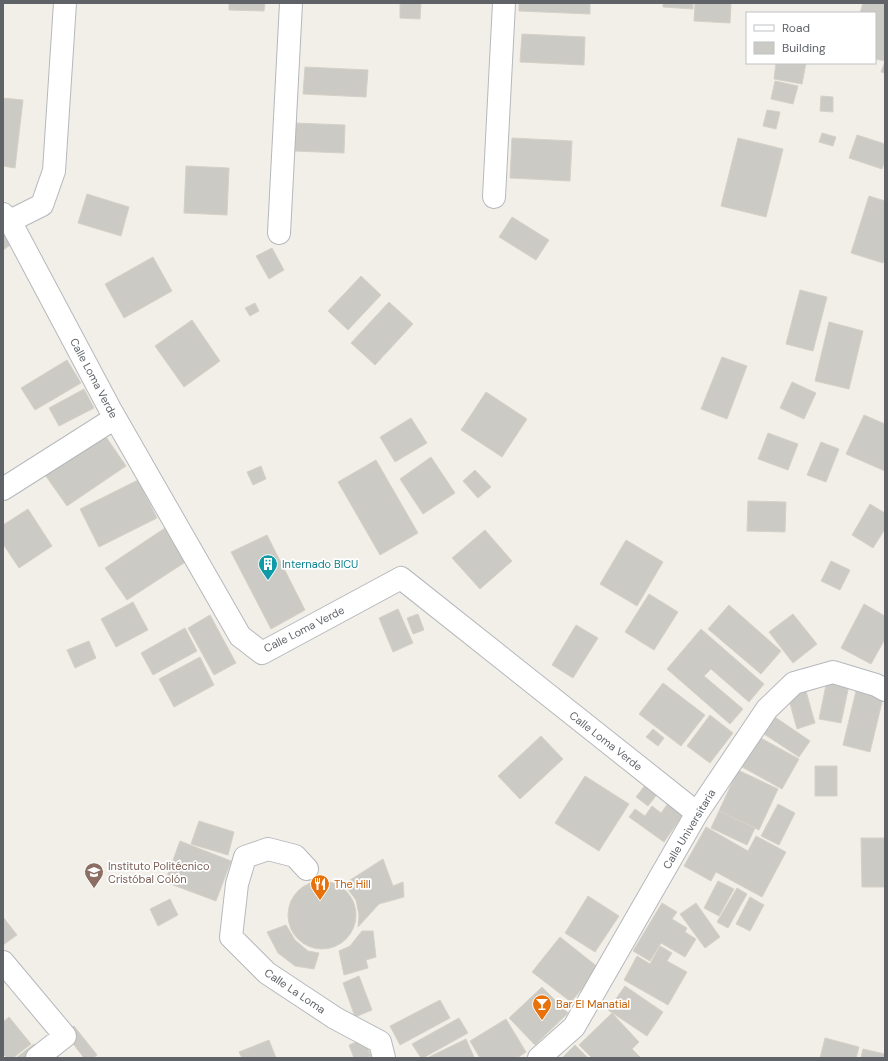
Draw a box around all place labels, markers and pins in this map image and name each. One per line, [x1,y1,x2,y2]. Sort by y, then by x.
building icon: Internado BICU [257,553,279,581]
place label: Internado BICU [282,557,358,571]
place label: Instituto Politécnico Cristóbal Colón [108,859,210,886]
school or university icon: Instituto Politécnico Cristóbal Colón [83,861,105,889]
restaurant icon: The Hill [309,873,331,901]
place label: The Hill [334,877,371,891]
bar icon: Bar El Manatial [531,993,553,1021]
place label: Bar El Manatial [556,997,630,1011]

